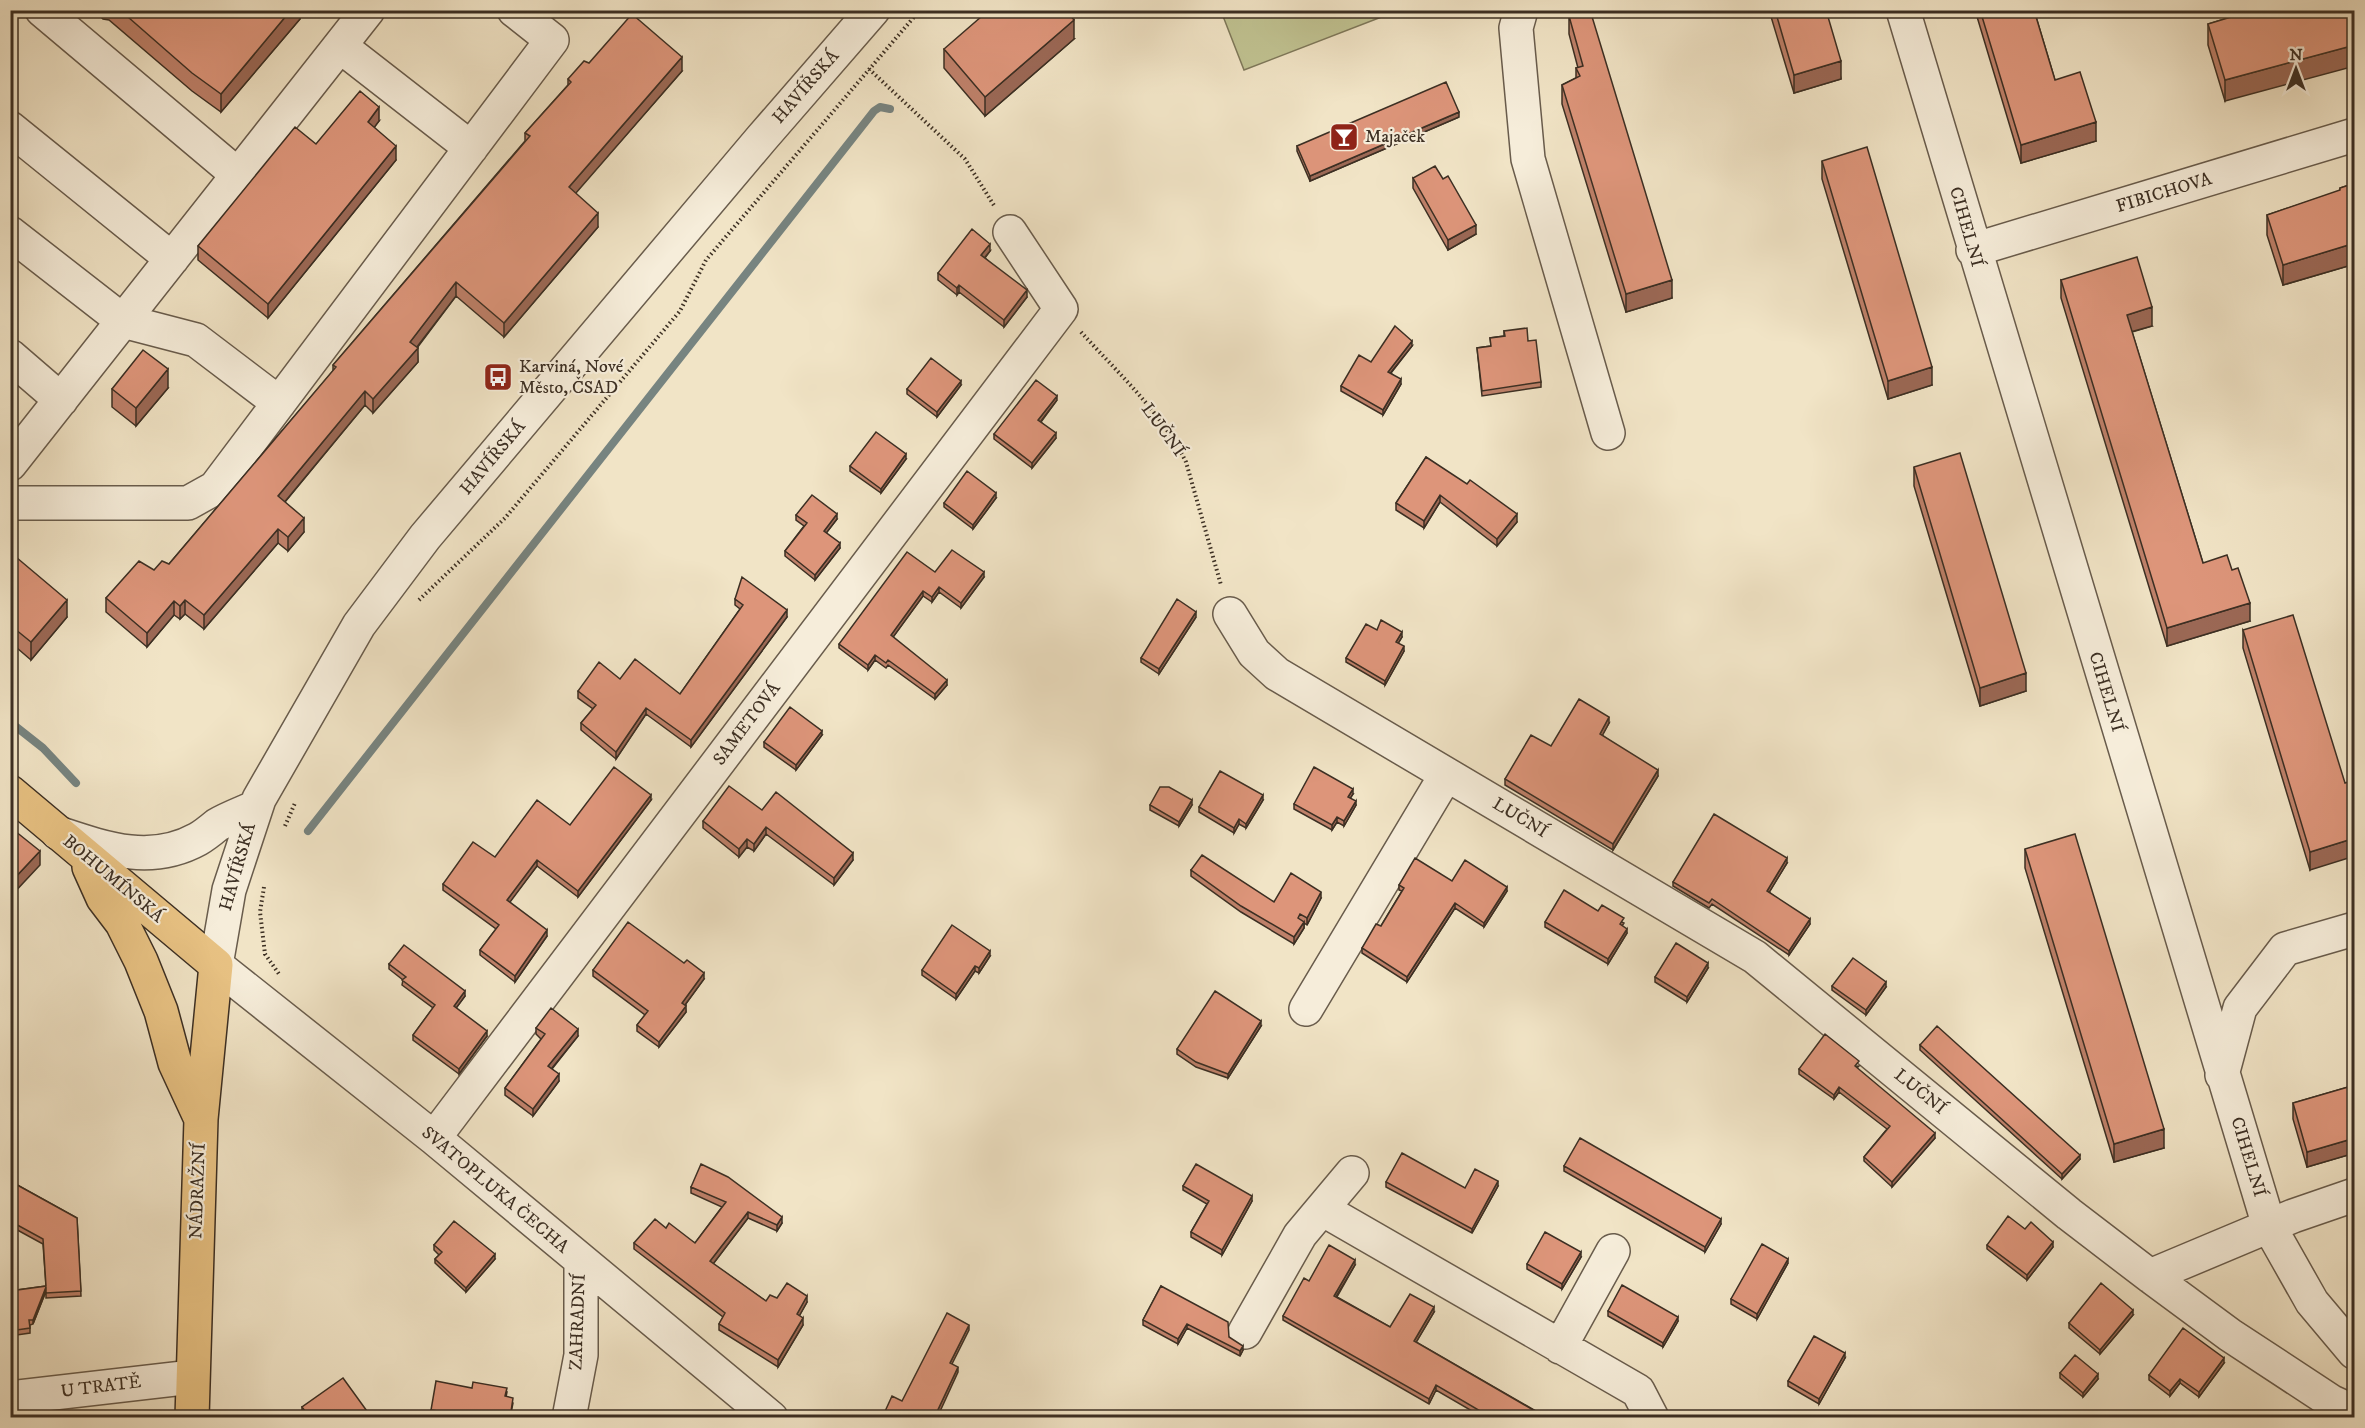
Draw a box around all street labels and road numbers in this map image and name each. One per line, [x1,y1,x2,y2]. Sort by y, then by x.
street label: HAVÍŘSKÁ [767,45,844,128]
street label: FIBICHOVA [2114,168,2215,218]
street label: CIHELNÍ [1944,184,1989,271]
street label: LUČNÍ [1136,398,1191,462]
street label: HAVÍŘSKÁ [455,415,531,500]
street label: CIHELNÍ [2083,649,2130,736]
street label: SAMETOVÁ [708,677,786,770]
street label: LUČNÍ [1488,792,1554,844]
street label: HAVÍŘSKÁ [214,820,261,913]
street label: BOHUMÍNSKÁ [58,830,169,928]
street label: LUČNÍ [1889,1064,1952,1121]
street label: CIHELNÍ [2225,1114,2272,1201]
street label: SVATOPLUKA ČECHA [417,1121,574,1258]
street label: NÁDRAŽNÍ [184,1141,211,1239]
street label: ZAHRADNÍ [564,1272,591,1371]
street label: U TRATĚ [60,1371,143,1403]

